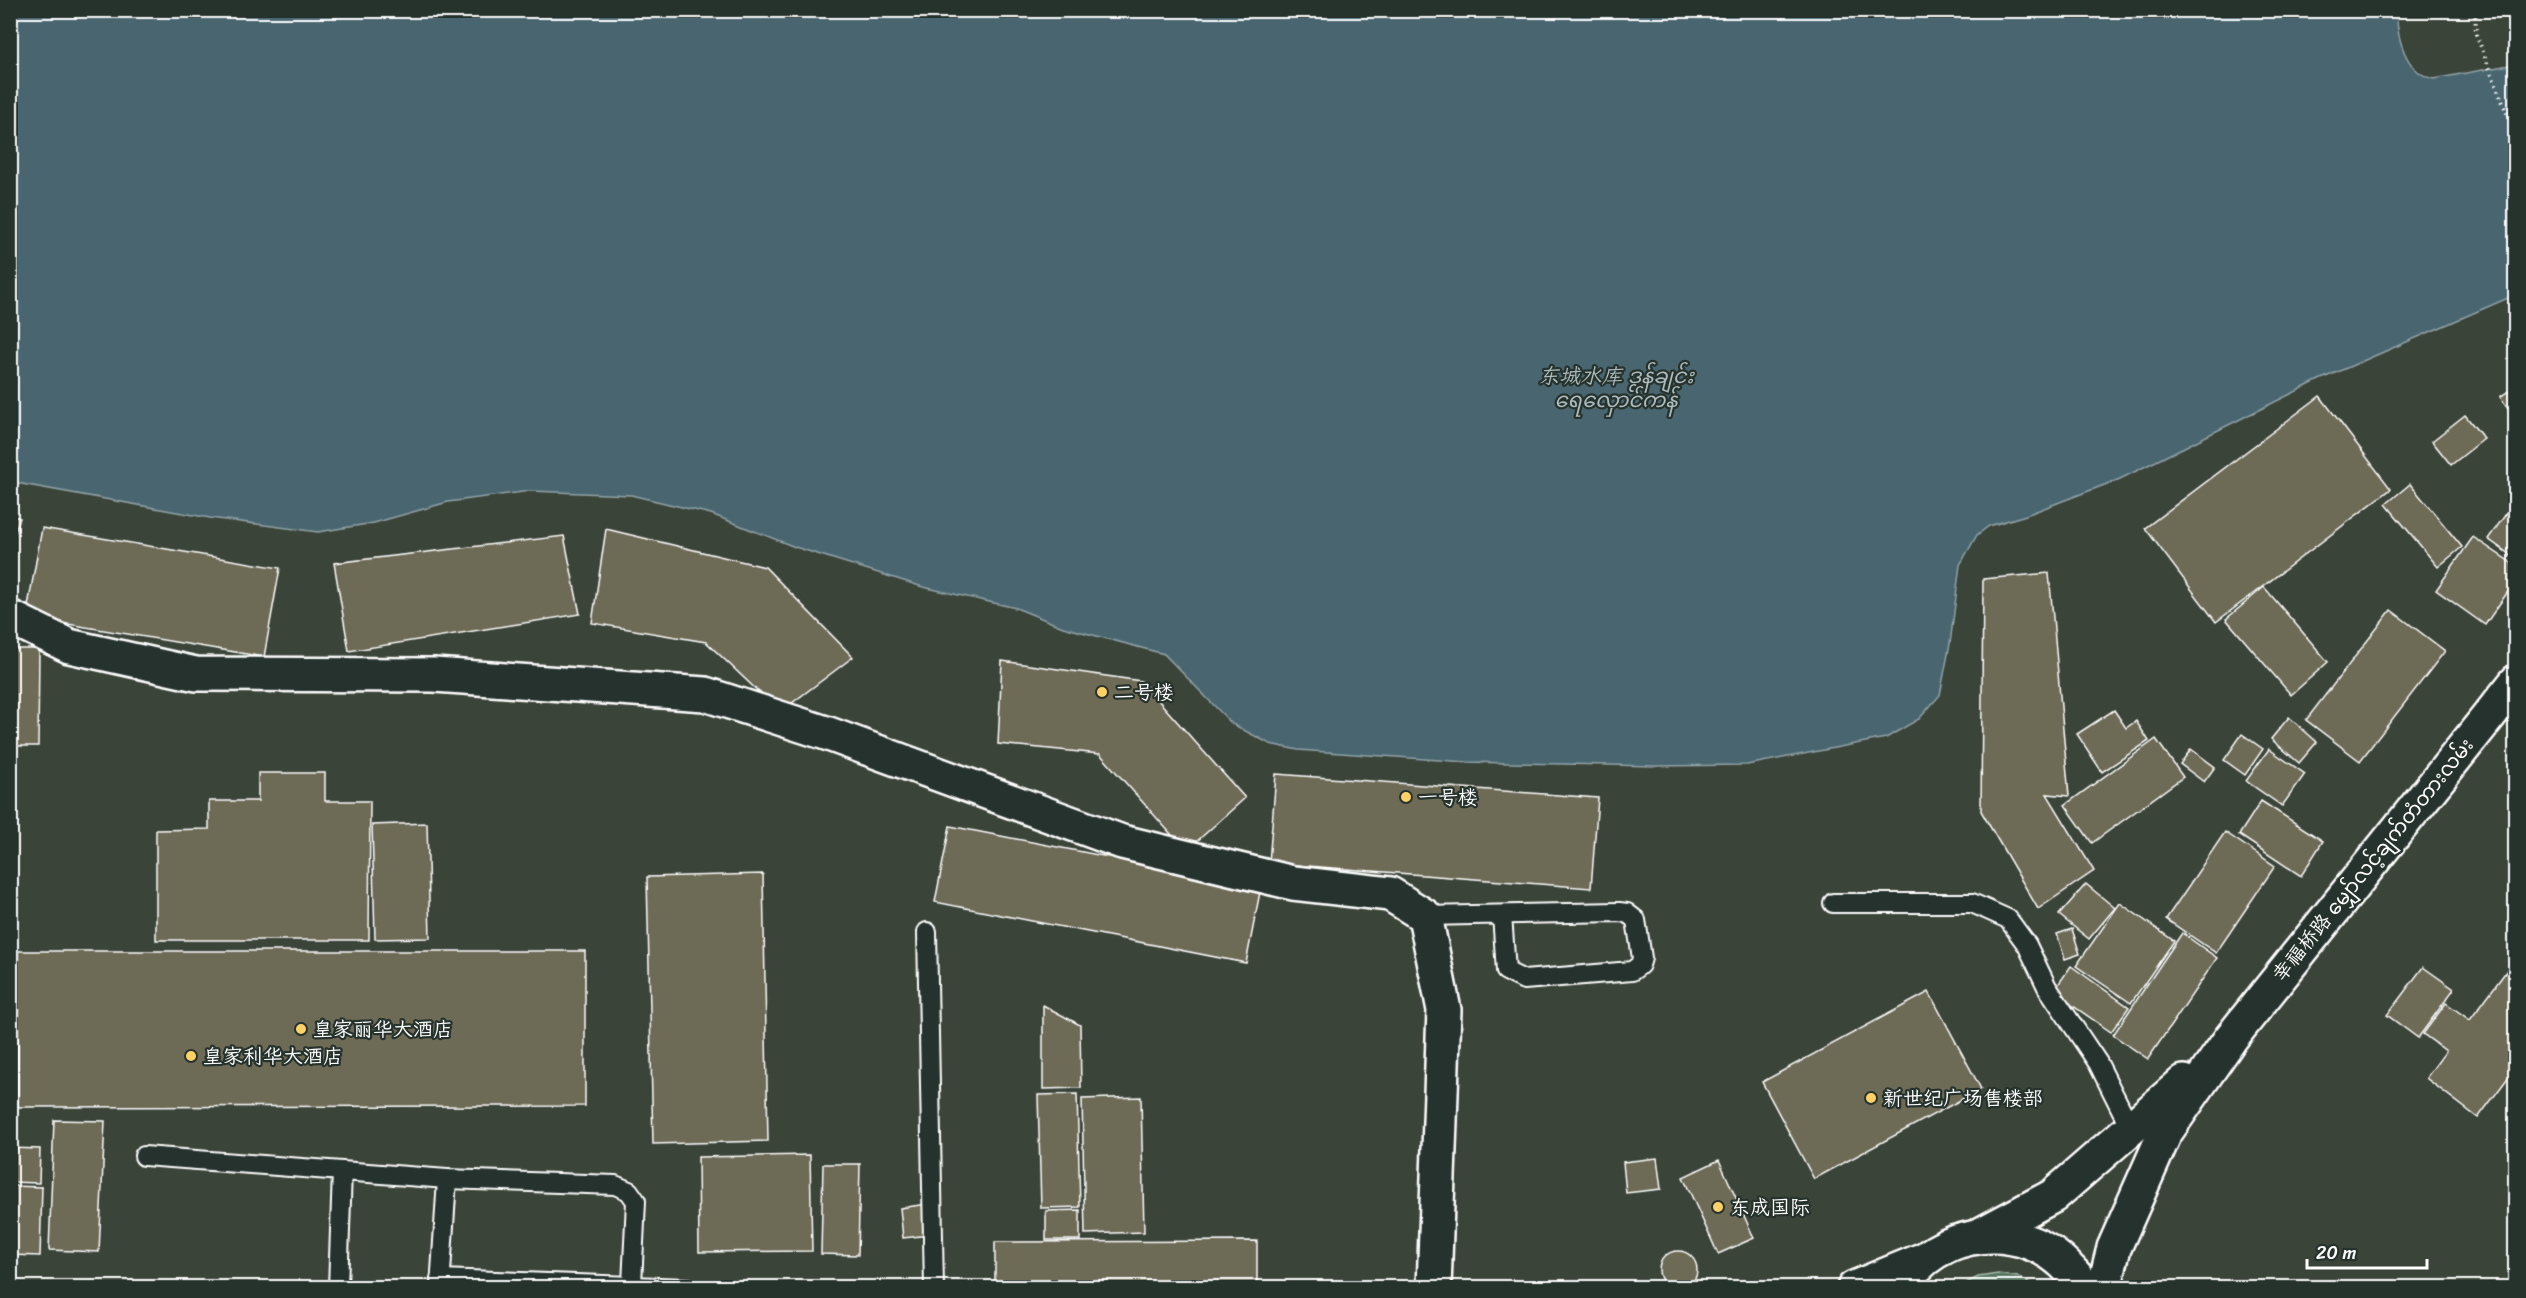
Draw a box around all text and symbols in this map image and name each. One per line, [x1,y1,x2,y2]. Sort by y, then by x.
water label: 东城水库 ဒွန်ချင်း ရေလှောင်ကန် [1538,357,1695,419]
place label: 二号楼 [1114,675,1174,710]
marker: 二号楼 [1095,685,1109,699]
street label: 幸福桥路 မျှော်လင့်ချက်တံတားလမ်း [2263,730,2483,990]
place label: 一号楼 [1418,780,1478,815]
marker: 一号楼 [1399,790,1413,804]
place label: 皇家丽华大酒店 [313,1012,453,1047]
marker: 皇家丽华大酒店 [294,1022,308,1036]
place label: 皇家利华大酒店 [203,1039,343,1074]
marker: 皇家利华大酒店 [184,1049,198,1063]
place label: 新世纪广场售楼部 [1883,1081,2043,1116]
marker: 新世纪广场售楼部 [1864,1091,1878,1105]
place label: 东成国际 [1730,1190,1810,1225]
marker: 东成国际 [1711,1200,1725,1214]
scale bar [2307,1232,2427,1270]
text: 20 m [2316,1237,2356,1269]

